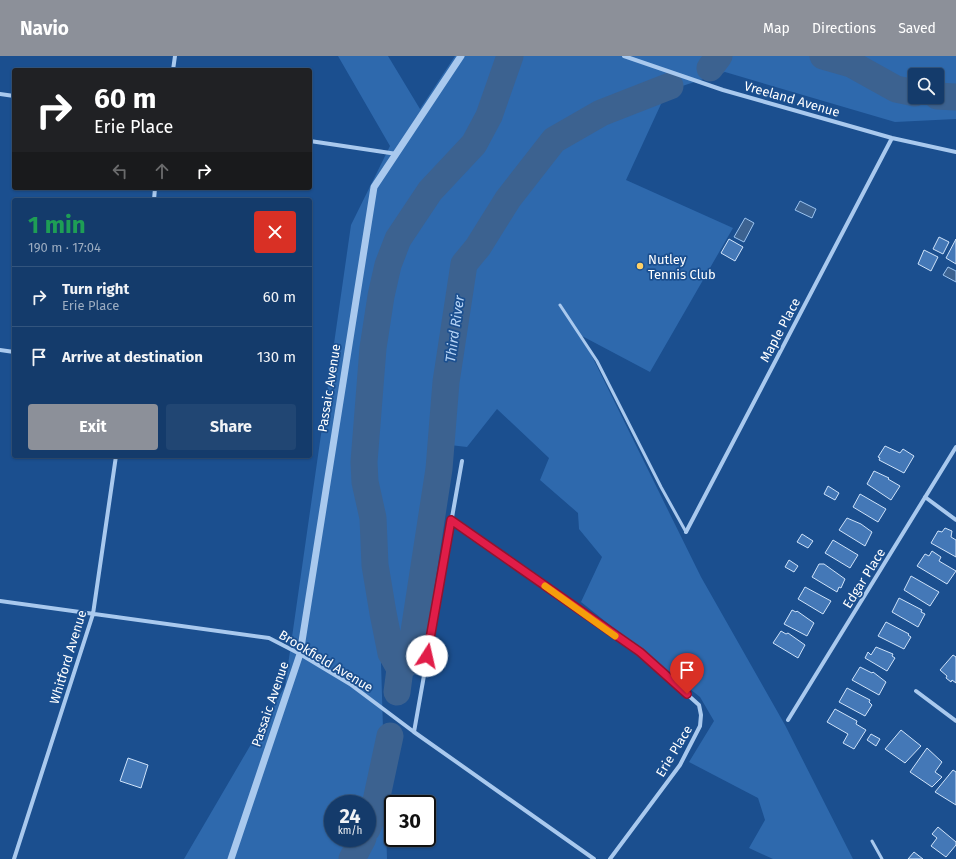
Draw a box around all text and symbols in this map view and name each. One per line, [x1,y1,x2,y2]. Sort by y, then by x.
text: Navio [20,17,69,40]
text: Map [763,20,790,37]
text: Directions [812,20,876,37]
text: Saved [898,20,936,37]
map controls [908,68,944,104]
button: search [908,68,944,104]
street label: Vreeland Avenue [742,78,842,120]
text: 60 m [94,82,156,115]
icon: right [28,84,80,136]
text: Erie Place [94,116,173,138]
icon: left [109,160,131,182]
icon: ahead [151,160,173,182]
icon: right [193,160,215,182]
text: 1 min [28,211,86,239]
button: close [254,211,296,253]
text: 190 m · 17:04 [28,240,101,255]
place label: Nutley Tennis Club [648,252,716,282]
marker: Nutley Tennis Club [635,261,645,271]
text: Turn right [62,280,129,298]
icon: right [28,286,50,308]
text: 60 m [263,288,296,306]
water label: Third River [442,294,468,364]
street label: Maple Place [757,295,803,365]
text: Erie Place [62,298,119,313]
street label: Passaic Avenue [315,343,343,433]
icon: arrive [28,346,50,368]
text: Arrive at destination [62,348,203,366]
text: 130 m [257,348,296,366]
button: Exit [28,404,158,450]
button: Share [166,404,296,450]
street label: Edgar Place [840,545,888,611]
street label: Whitford Avenue [47,608,89,706]
street label: Brookfield Avenue [276,627,376,695]
position arrow [406,635,448,677]
pin [670,653,704,694]
street label: Passaic Avenue [248,659,292,749]
icon: arrive [676,659,698,681]
street label: Erie Place [653,723,695,779]
speed limit sign: 30 [384,795,436,847]
text: 24 [339,804,361,828]
text: km/h [338,825,362,837]

